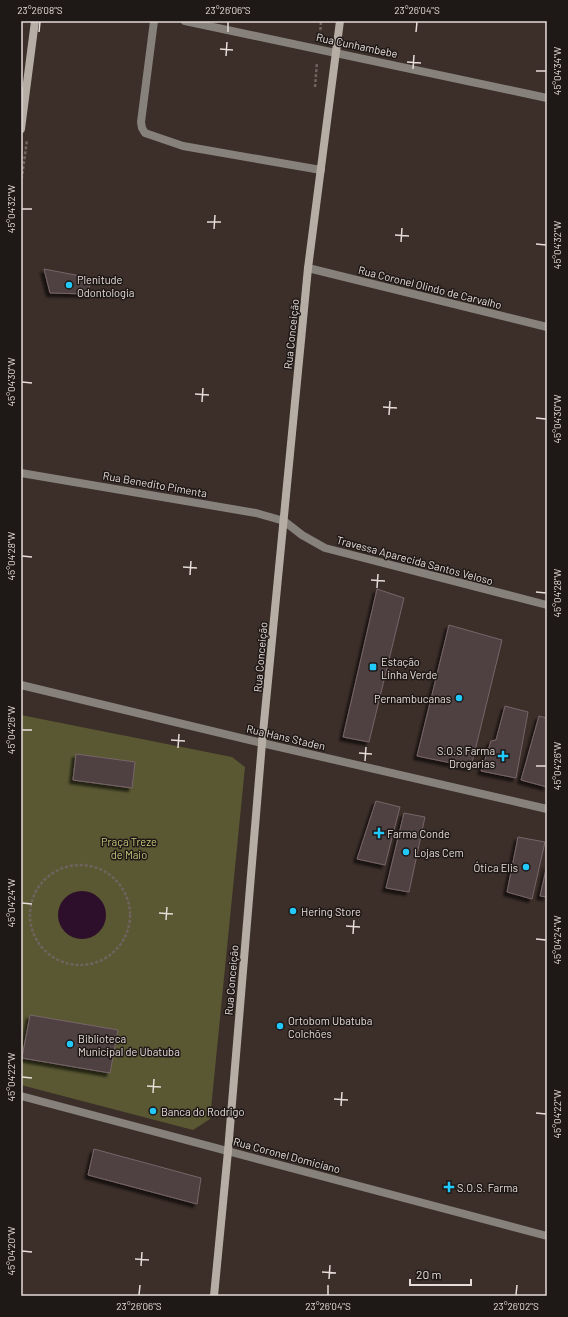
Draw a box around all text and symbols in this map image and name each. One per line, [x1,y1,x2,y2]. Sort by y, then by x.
text: 23°26'08"S [17,4,63,16]
text: 23°26'06"S [205,4,251,16]
text: 23°26'04"S [394,4,440,16]
street label: Rua Cunhambebe [315,30,399,60]
text: 45°04'34"W [551,46,563,95]
text: 45°04'32"W [5,184,17,233]
text: 45°04'32"W [551,220,563,269]
street label: Rua Coronel Olindo de Carvalho [357,263,503,311]
place label: Plenitude Odontologia [77,273,134,299]
marker: Plenitude Odontologia [64,280,74,290]
street label: Rua Conceição [281,298,301,370]
text: 45°04'30"W [5,357,17,407]
text: 45°04'30"W [551,394,563,444]
street label: Rua Benedito Pimenta [102,468,208,500]
text: 45°04'28"W [5,531,17,580]
street label: Travessa Aparecida Santos Veloso [335,533,495,587]
text: 45°04'28"W [551,568,563,617]
street label: Rua Conceição [250,621,270,693]
place label: Estação Linha Verde [381,655,437,681]
marker: Estação Linha Verde [368,662,378,672]
place label: Pernambucanas [374,692,451,705]
marker: Pernambucanas [454,693,464,703]
text: 45°04'26"W [5,705,17,754]
street label: Rua Hans Staden [245,722,327,752]
text: 45°04'26"W [551,741,563,790]
place label: S.O.S Farma Drogarias [437,744,495,770]
marker: S.O.S Farma Drogarias [498,751,508,761]
place label: Farma Conde [387,827,450,840]
marker: Farma Conde [374,828,384,838]
park label: Praça Treze de Maio [101,835,157,861]
place label: Lojas Cem [414,846,464,859]
marker: Lojas Cem [401,847,411,857]
place label: Ótica Elis [474,861,518,874]
marker: Ótica Elis [521,862,531,872]
text: 45°04'24"W [5,878,17,927]
place label: Hering Store [301,905,361,918]
marker: Hering Store [288,906,298,916]
text: 45°04'24"W [551,915,563,964]
street label: Rua Conceição [221,944,241,1016]
place label: Ortobom Ubatuba Colchões [288,1014,372,1040]
marker: Ortobom Ubatuba Colchões [275,1021,285,1031]
place label: Biblioteca Municipal de Ubatuba [78,1032,180,1058]
marker: Biblioteca Municipal de Ubatuba [65,1039,75,1049]
text: 45°04'22"W [5,1052,17,1101]
text: 45°04'22"W [551,1089,563,1138]
place label: Banca do Rodrigo [161,1105,244,1118]
marker: Banca do Rodrigo [148,1106,158,1116]
street label: Rua Coronel Domiciano [232,1134,342,1176]
place label: S.O.S. Farma [457,1181,518,1194]
marker: S.O.S. Farma [444,1182,454,1192]
text: 45°04'20"W [5,1226,17,1276]
scale bar [410,1261,471,1287]
text: 20 m [416,1267,442,1281]
text: 23°26'06"S [116,1300,162,1312]
text: 23°26'04"S [305,1300,351,1312]
text: 23°26'02"S [493,1300,539,1312]

